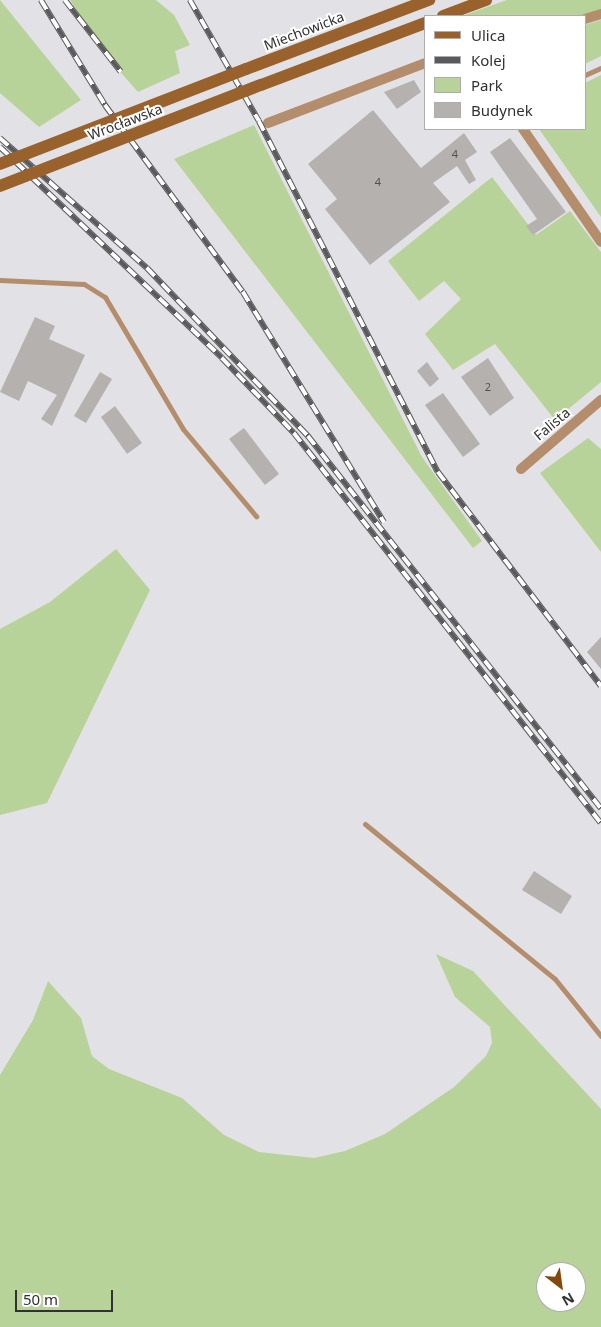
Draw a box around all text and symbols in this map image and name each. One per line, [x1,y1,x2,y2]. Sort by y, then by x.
street label: Miechowicka [262,8,346,54]
legend [424,15,586,130]
text: Ulica [471,25,505,45]
text: Kolej [471,50,506,70]
text: Park [471,75,503,95]
street label: Wrocławska [86,100,164,144]
text: Budynek [471,100,533,120]
house number: 4 [452,147,458,161]
house number: 4 [375,175,381,189]
house number: 2 [485,380,491,394]
street label: Falista [531,404,573,444]
north arrow [536,1262,586,1312]
scale bar [18,1280,115,1312]
text: N [559,1288,578,1311]
text: 50 m [23,1289,58,1309]

